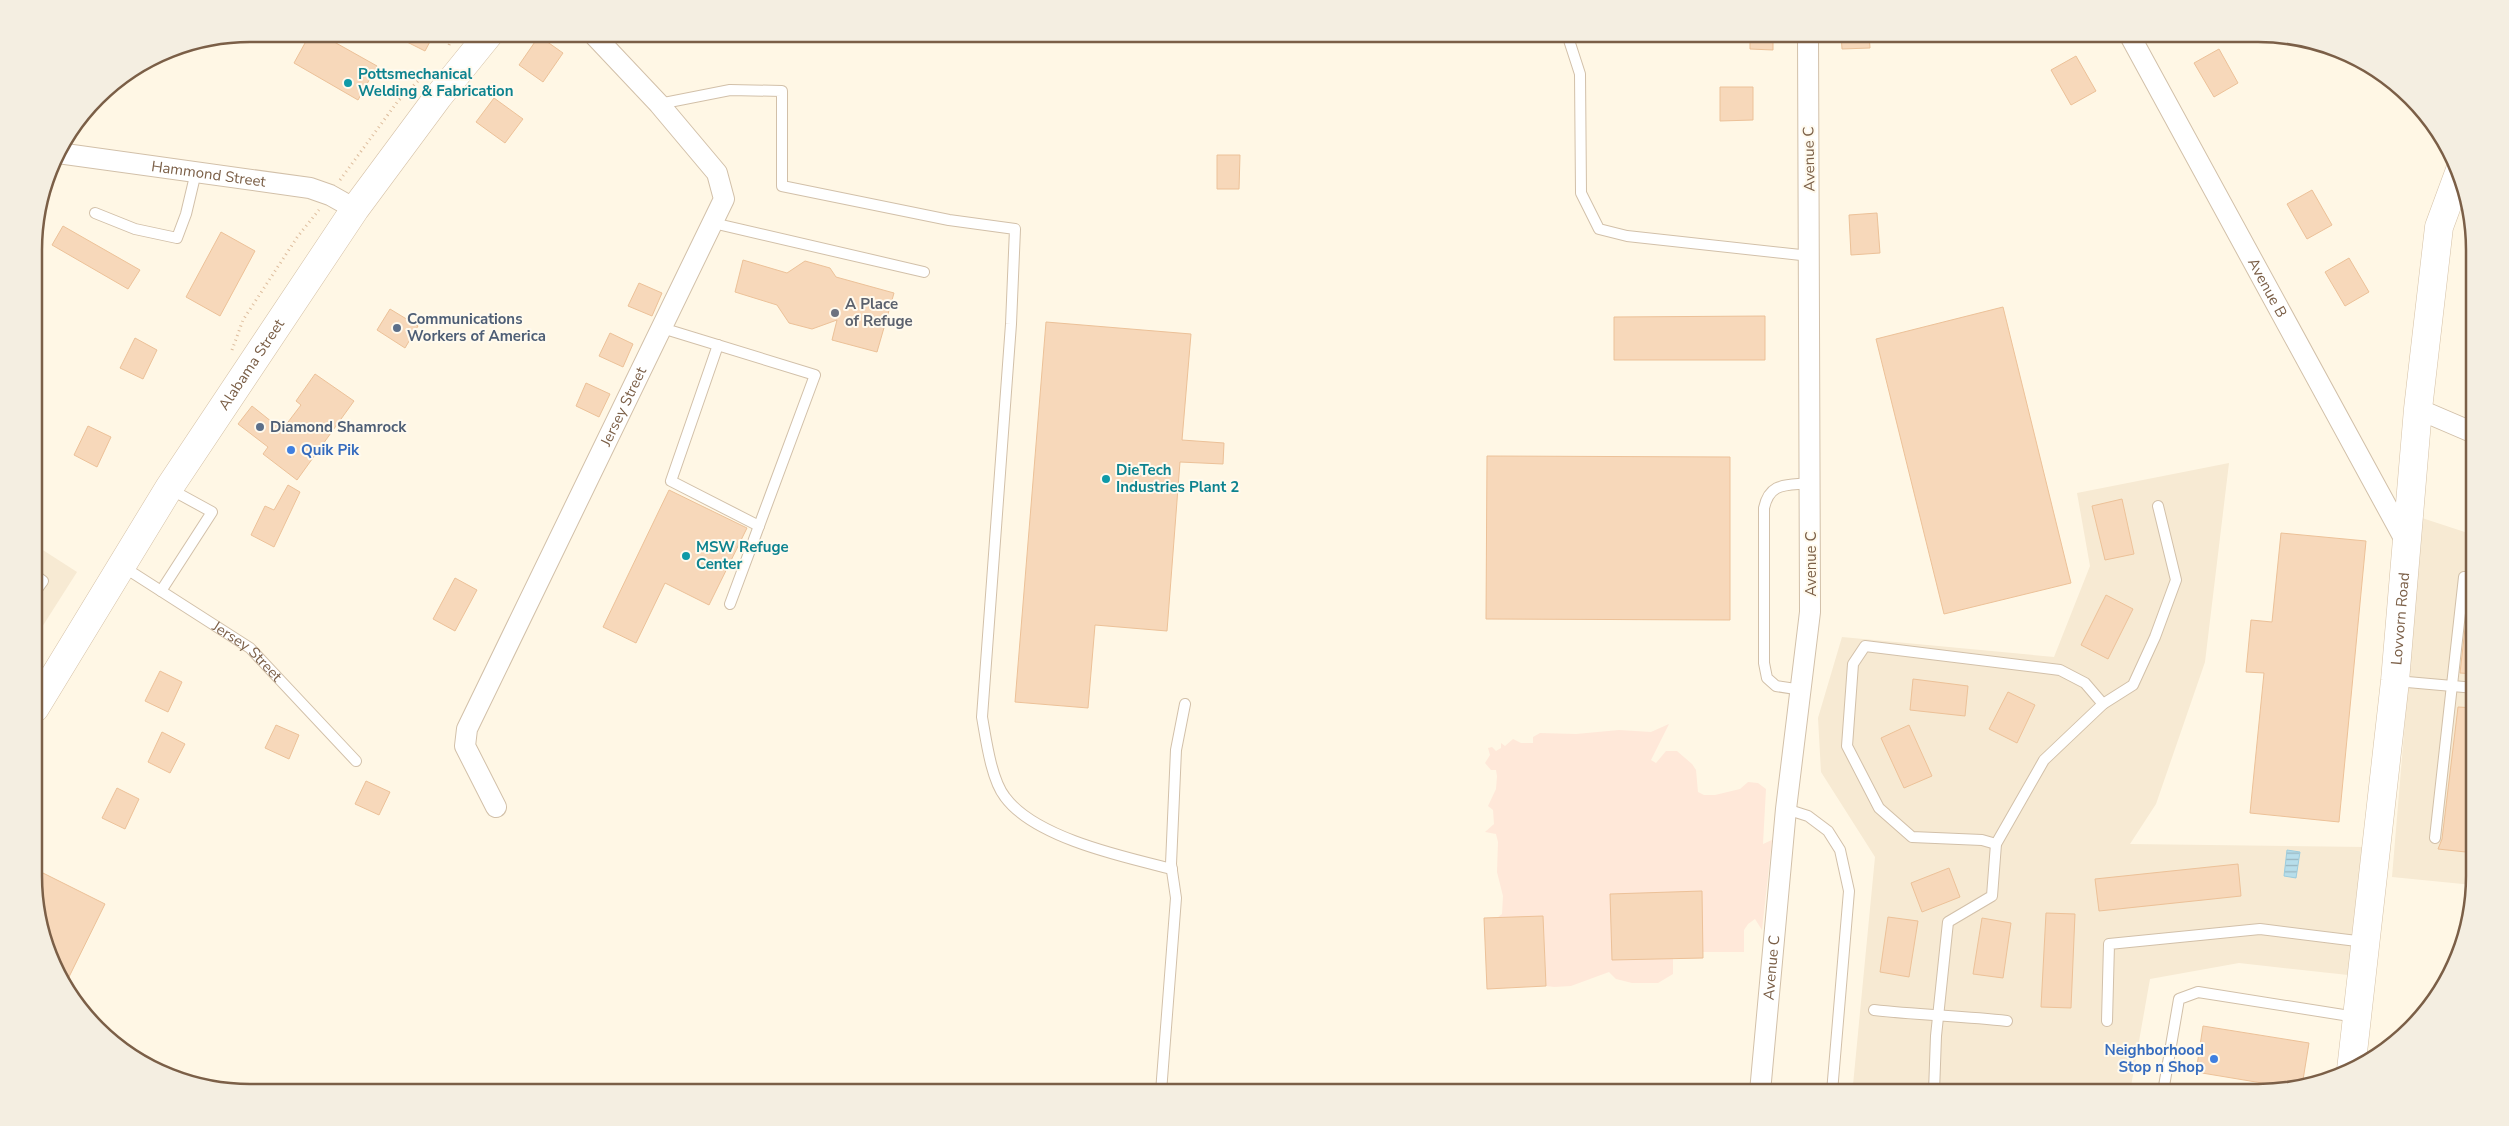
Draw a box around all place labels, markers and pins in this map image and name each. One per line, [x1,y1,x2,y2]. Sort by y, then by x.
place label: Pottsmechanical Welding & Fabrication [358,64,514,101]
marker: Pottsmechanical Welding & Fabrication [342,77,354,89]
place label: A Place of Refuge [845,294,913,331]
marker: A Place of Refuge [829,307,841,319]
place label: Communications Workers of America [407,309,546,346]
marker: Communications Workers of America [391,322,403,334]
place label: Diamond Shamrock [270,417,407,437]
marker: Diamond Shamrock [254,421,266,433]
place label: Quik Pik [301,440,360,460]
marker: Quik Pik [285,444,297,456]
place label: DieTech Industries Plant 2 [1116,460,1239,497]
marker: DieTech Industries Plant 2 [1100,473,1112,485]
place label: MSW Refuge Center [696,537,789,574]
marker: MSW Refuge Center [680,550,692,562]
place label: Neighborhood Stop n Shop [2104,1040,2204,1077]
marker: Neighborhood Stop n Shop [2208,1053,2220,1065]

